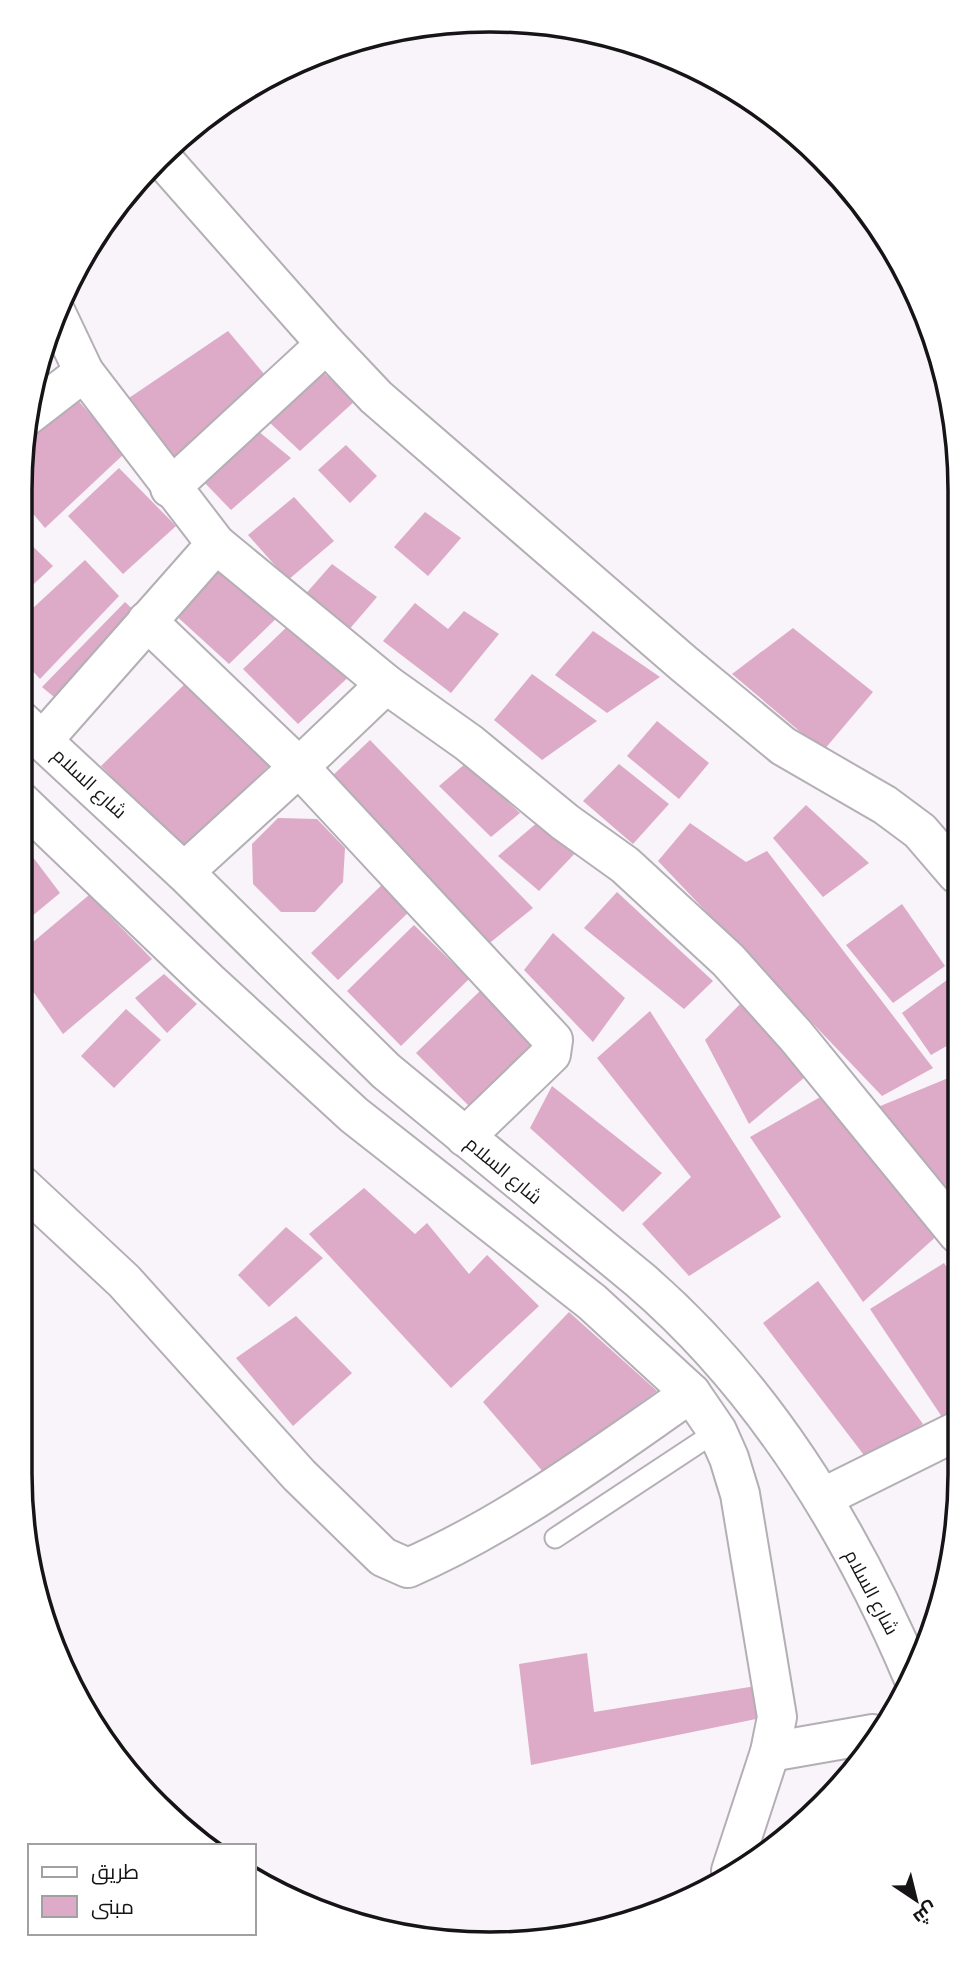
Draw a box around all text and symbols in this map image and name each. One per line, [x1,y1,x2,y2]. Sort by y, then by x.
street label: شارع السلام [47,743,131,825]
street label: شارع السلام [459,1132,547,1211]
street label: شارع السلام [838,1546,904,1640]
legend [28,1844,256,1935]
text: طريق [91,1859,139,1885]
north arrow [881,1865,951,1935]
text: مبنى [91,1894,134,1920]
text: ش [909,1897,942,1930]

